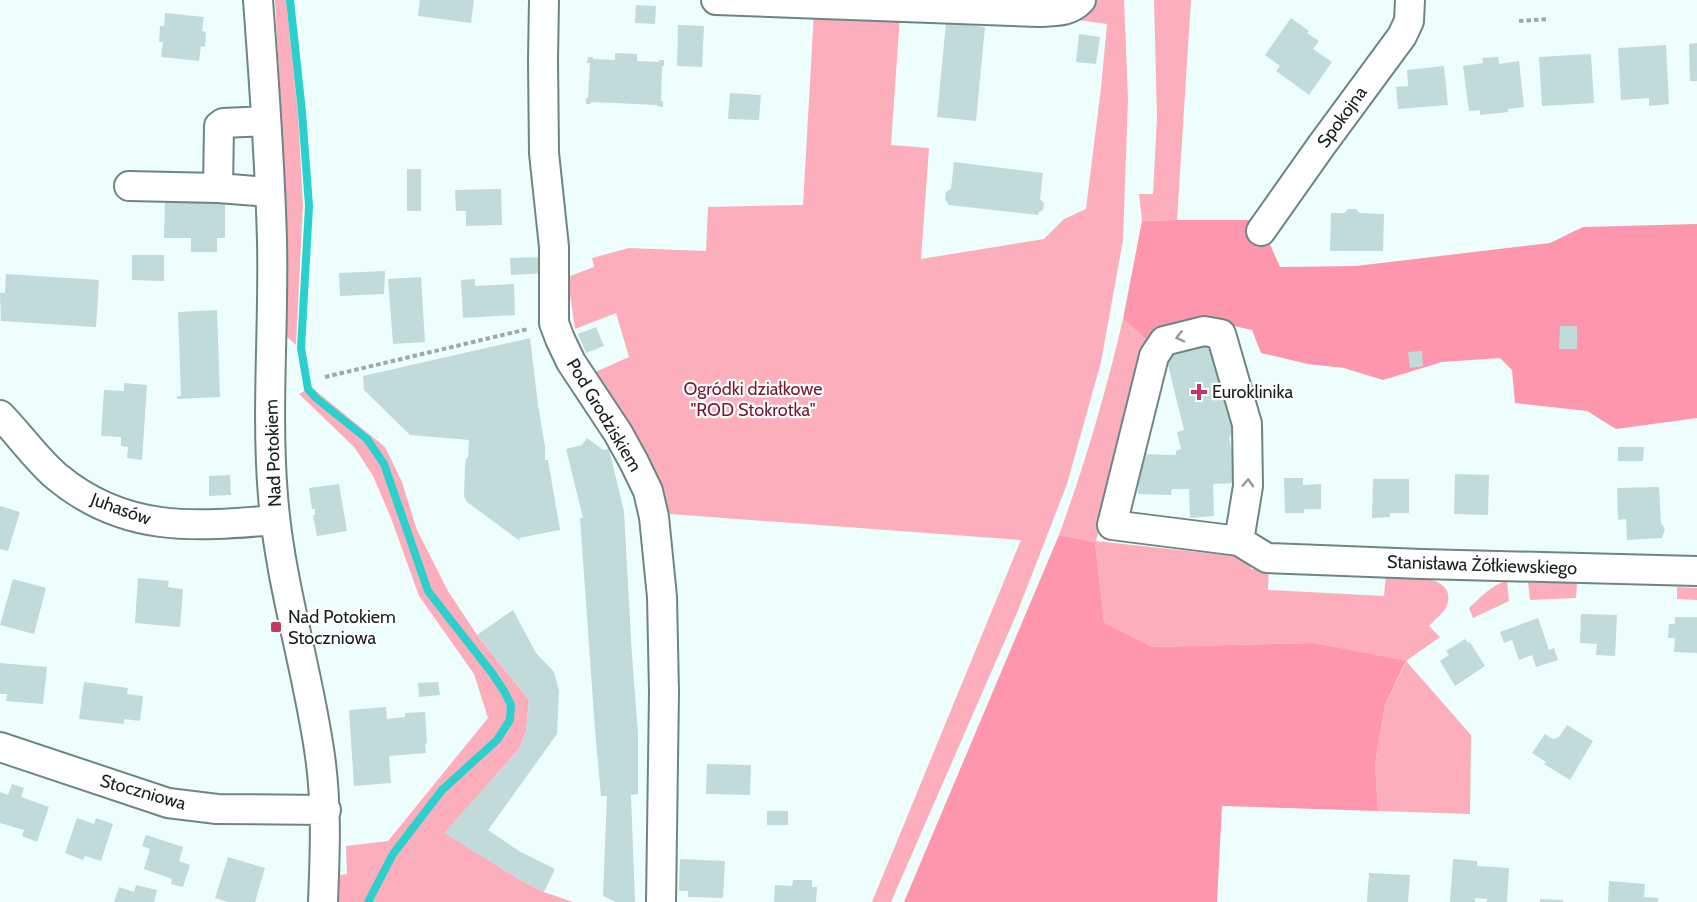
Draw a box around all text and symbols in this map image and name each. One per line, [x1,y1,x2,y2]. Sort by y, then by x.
street label: Spokojna [1312,82,1372,152]
one-way arrow [1175,329,1185,342]
street label: Pod Grodziskiem [562,354,646,476]
park label: Ogródki działkowe "ROD Stokrotka" [684,378,822,421]
place label: Euroklinika [1212,381,1293,403]
marker: Euroklinika [1190,383,1208,401]
street label: Nad Potokiem [260,399,286,507]
one-way arrow [1241,479,1254,488]
street label: Juhasów [87,488,154,530]
street label: Stanisława Żółkiewskiego [1387,551,1578,579]
place label: Nad Potokiem Stoczniowa [288,606,396,649]
marker: Nad Potokiem Stoczniowa [269,620,283,634]
street label: Stoczniowa [98,769,189,815]

